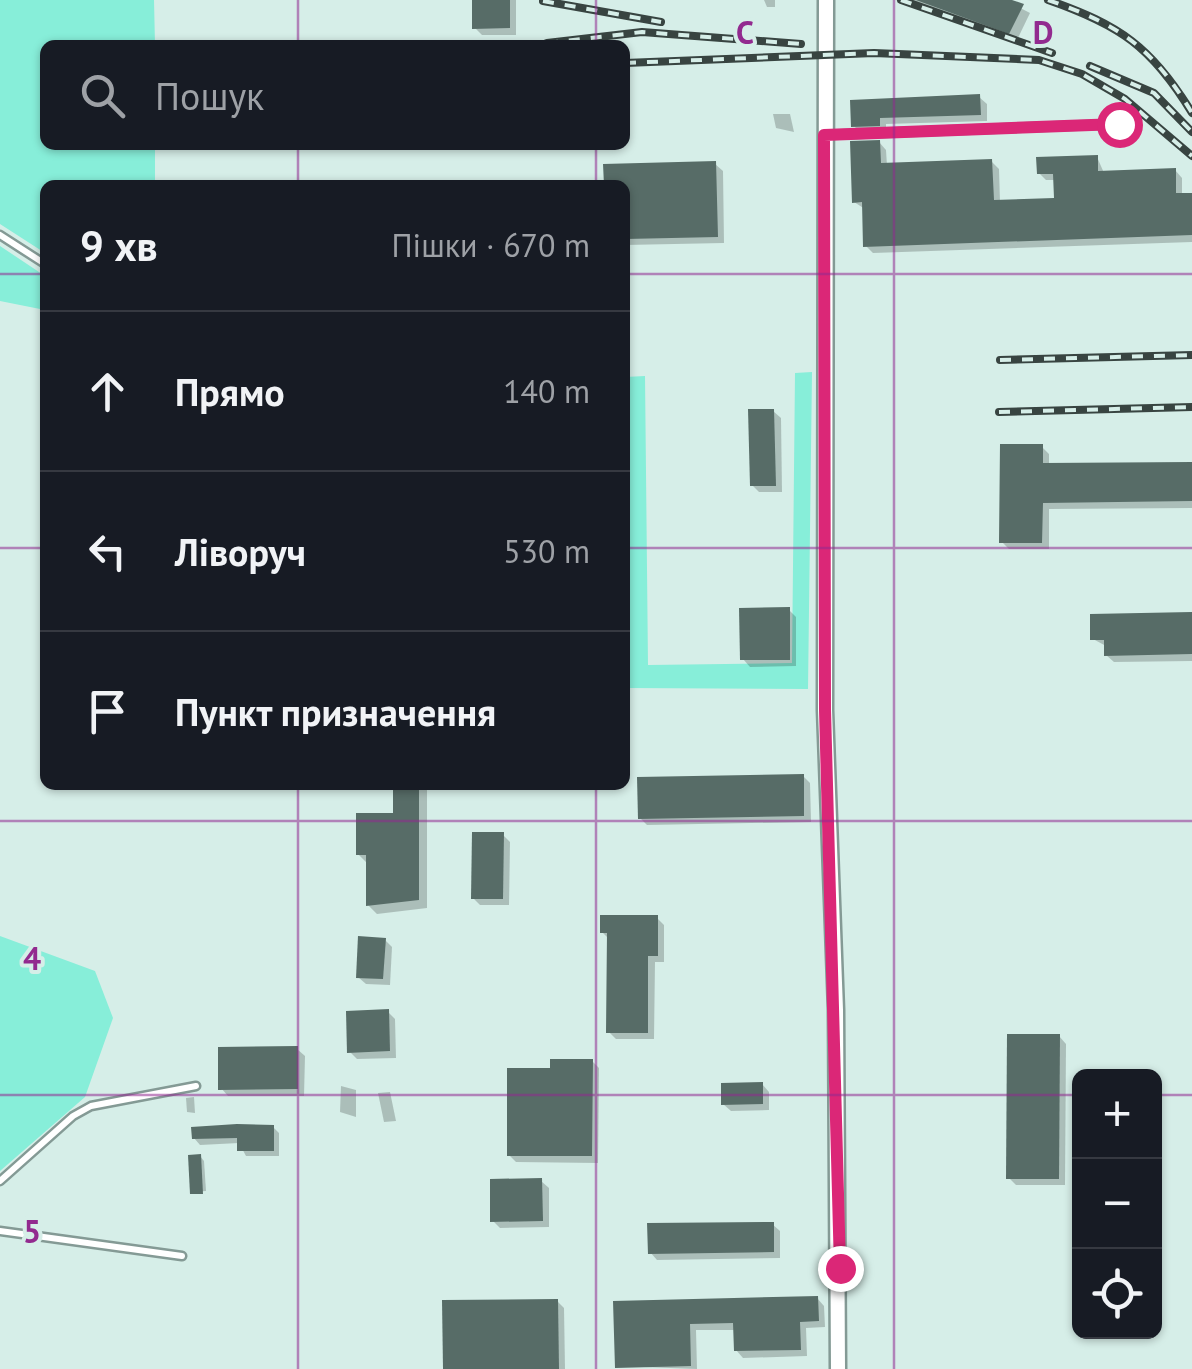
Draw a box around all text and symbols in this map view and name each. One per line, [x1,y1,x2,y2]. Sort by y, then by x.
text: C [736,11,754,53]
text: D [1033,11,1053,53]
search box [40,40,630,150]
icon: search [75,68,130,123]
text: Пошук [155,71,264,120]
route start [1097,102,1143,148]
text: 9 хв [80,218,158,273]
text: Пішки · 670 m [392,224,590,266]
icon: ahead [80,364,135,419]
text: Прямо [175,367,285,416]
text: 140 m [503,370,590,412]
icon: left [80,524,135,579]
text: Ліворуч [175,527,306,576]
text: 530 m [503,530,590,572]
icon: arrive [80,684,135,739]
text: Пункт призначення [175,687,496,736]
text: 4 [23,937,41,979]
map controls [1072,1069,1162,1339]
button: + [1072,1069,1162,1159]
button: − [1072,1159,1162,1249]
text: 5 [23,1210,41,1252]
route end [818,1246,864,1292]
button: locate [1072,1249,1162,1339]

